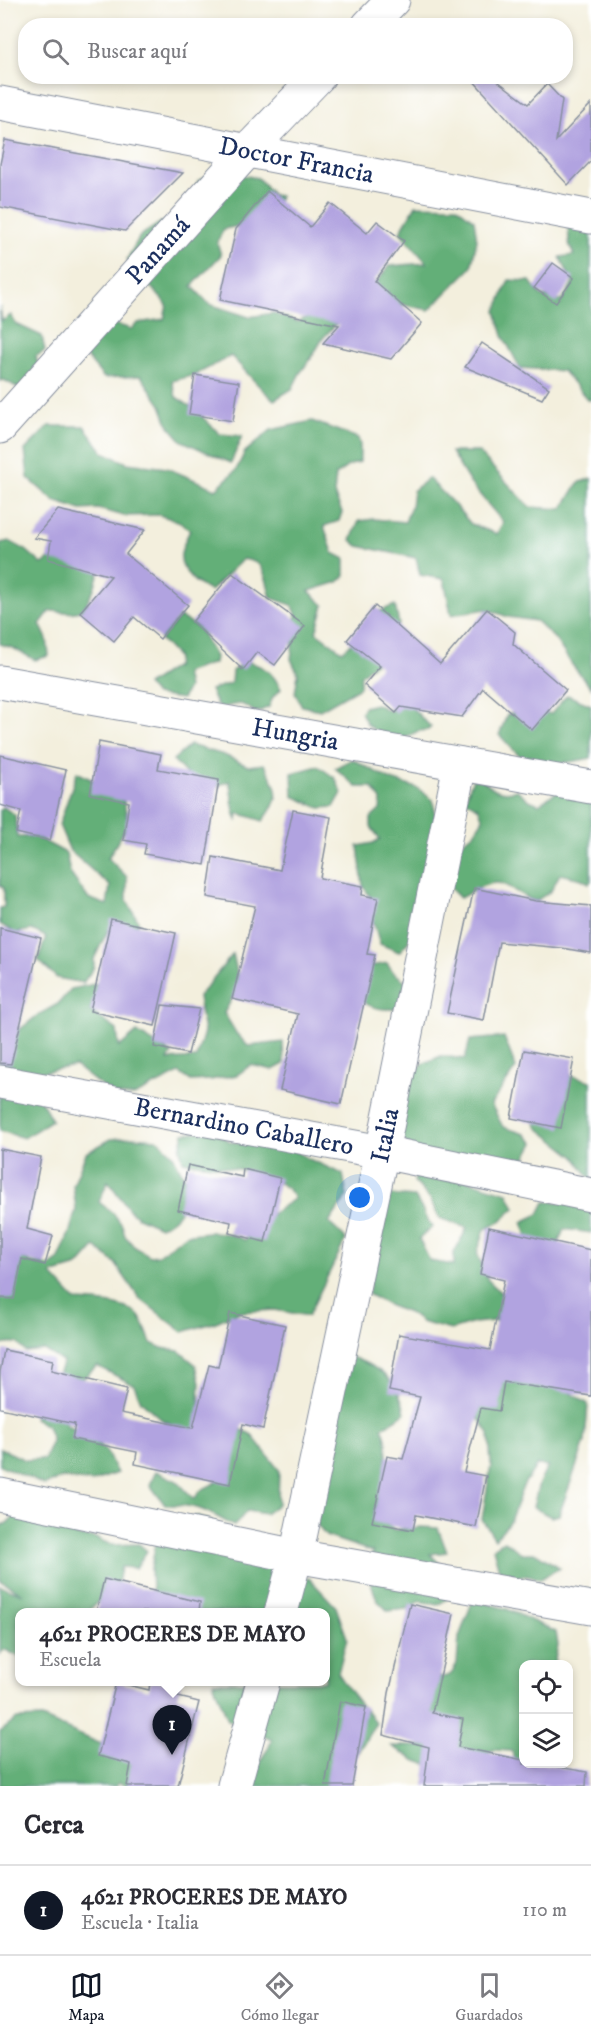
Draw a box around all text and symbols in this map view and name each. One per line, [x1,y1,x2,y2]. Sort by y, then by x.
search box [18,18,573,84]
icon: search [39,35,72,68]
text: Buscar aquí [87,38,187,65]
street label: Doctor Francia [216,129,377,191]
street label: Panamá [119,209,198,292]
street label: Hungria [249,711,341,758]
street label: Bernardino Caballero [131,1090,356,1163]
street label: Italia [364,1105,407,1166]
your location [345,1183,374,1212]
popup [15,1608,330,1686]
text: 4621 PROCERES DE MAYO [39,1621,306,1648]
text: Escuela [39,1648,101,1673]
map controls [519,1660,573,1768]
button: locate [519,1660,573,1714]
pin: 1 [152,1706,192,1755]
button: layers [519,1714,573,1768]
text: Cerca [24,1809,84,1842]
text: 4621 PROCERES DE MAYO [81,1884,347,1911]
text: 1 [40,1898,47,1923]
text: 110 m [522,1898,567,1923]
text: Escuela · Italia [81,1911,199,1936]
tab: Mapa [68,1969,104,2025]
tab: Cómo llegar [241,1969,319,2025]
tab: Guardados [455,1969,523,2025]

